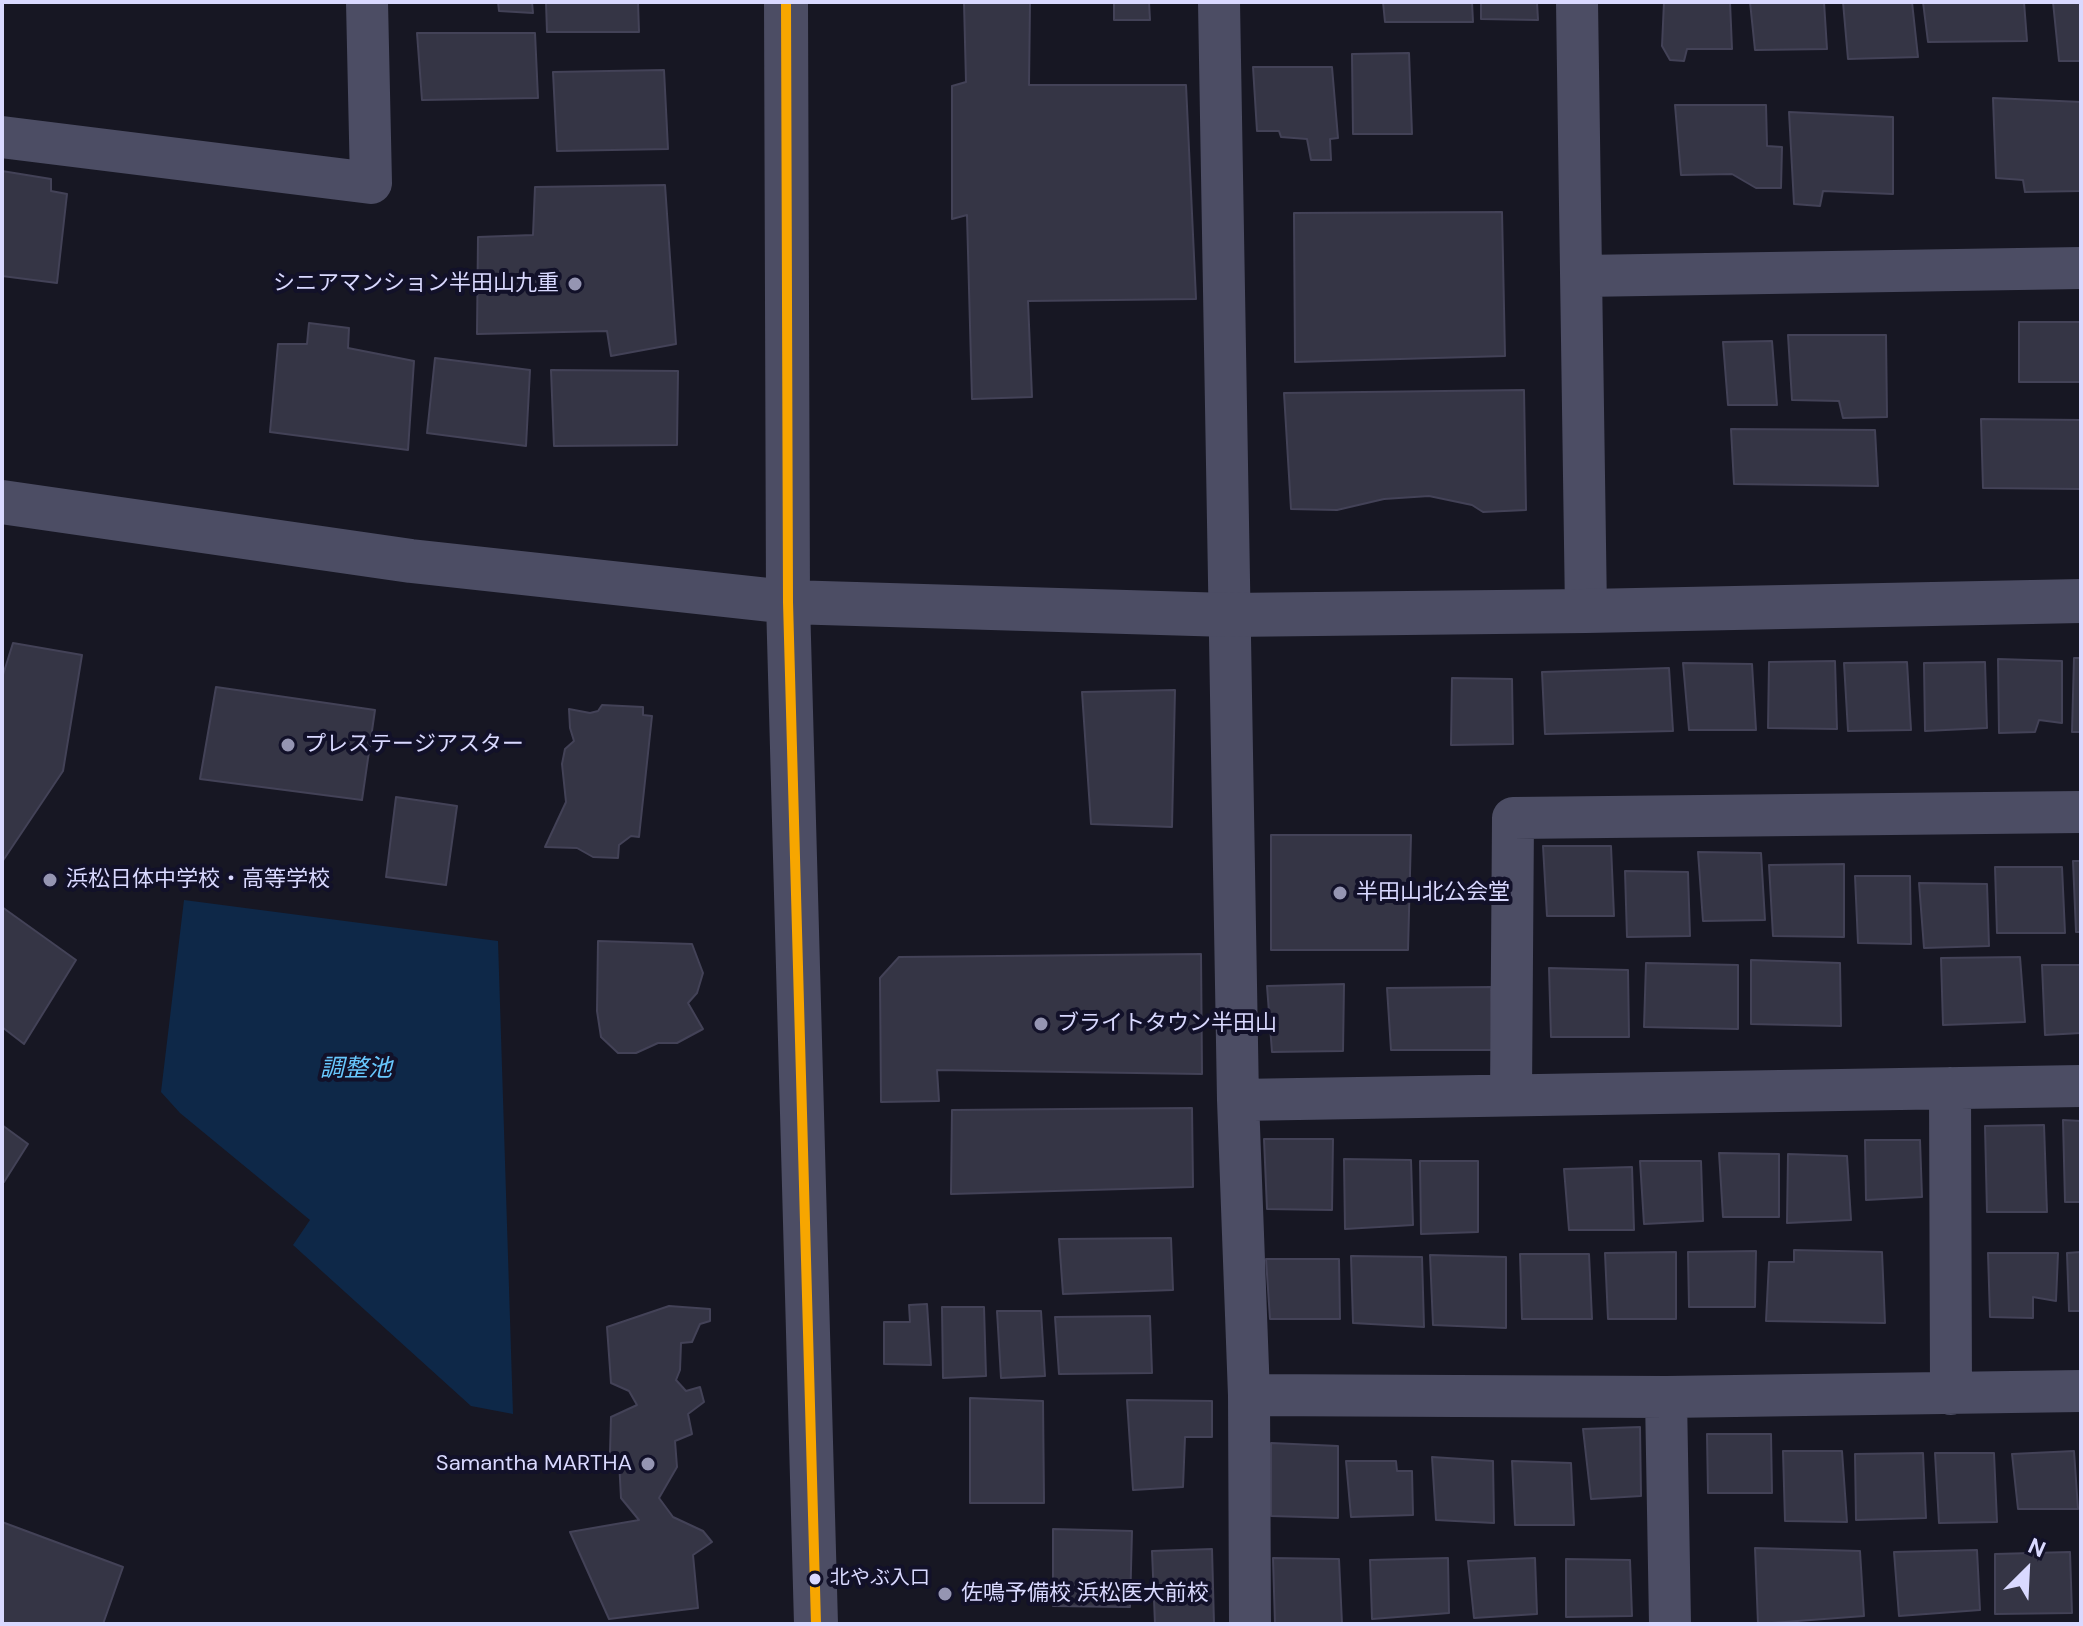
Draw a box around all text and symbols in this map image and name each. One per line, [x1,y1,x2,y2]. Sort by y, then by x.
place label: シニアマンション半田山九重 [273,271,559,297]
marker: シニアマンション半田山九重 [566,275,584,293]
place label: プレステージアスター [304,732,524,758]
marker: プレステージアスター [279,736,297,754]
place label: 浜松日体中学校・高等学校 [66,867,330,893]
marker: 浜松日体中学校・高等学校 [41,871,59,889]
place label: 半田山北公会堂 [1356,880,1510,906]
marker: 半田山北公会堂 [1331,884,1349,902]
place label: ブライトタウン半田山 [1057,1011,1277,1037]
marker: ブライトタウン半田山 [1032,1015,1050,1033]
water label: 調整池 [320,1056,392,1084]
place label: Samantha MARTHA [436,1451,632,1477]
marker: Samantha MARTHA [639,1455,657,1473]
north arrow [1987,1530,2067,1610]
text: N [2024,1531,2050,1564]
place label: 北やぶ入口 [830,1567,930,1591]
marker: 北やぶ入口 [807,1571,823,1587]
place label: 佐鳴予備校 浜松医大前校 [961,1581,1209,1607]
marker: 佐鳴予備校 浜松医大前校 [936,1585,954,1603]

